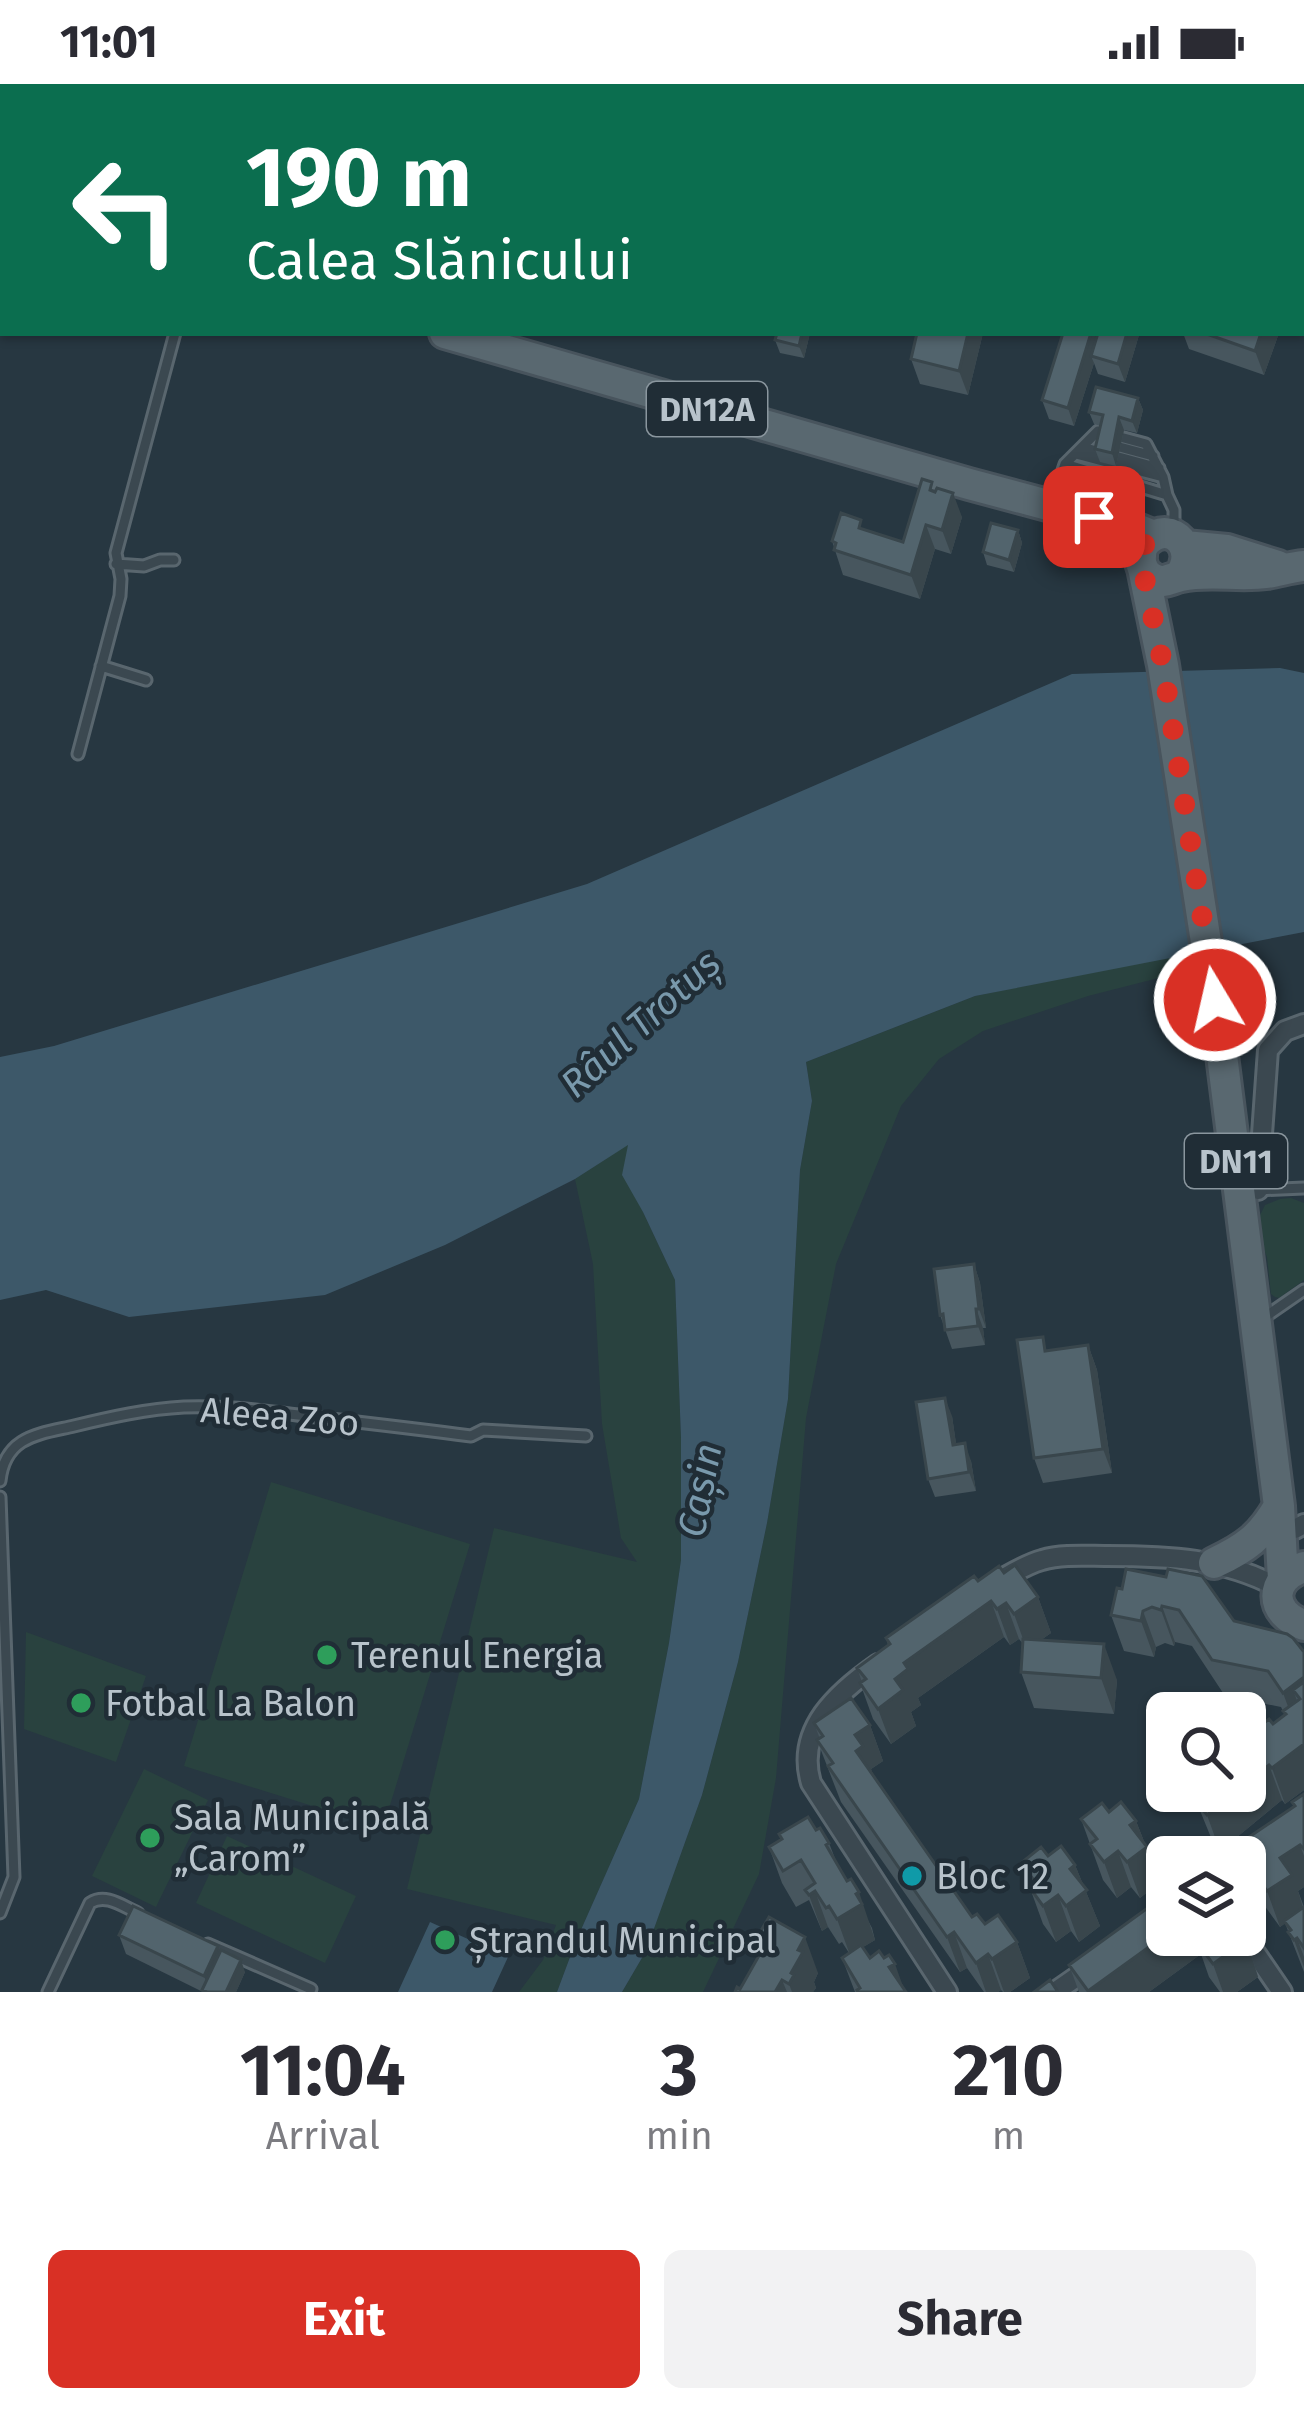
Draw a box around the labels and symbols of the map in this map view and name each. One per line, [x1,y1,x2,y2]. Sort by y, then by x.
road number: DN12A [647,382,767,436]
pin [1043,466,1145,568]
position arrow [1152,937,1278,1063]
water label: Râul Trotuș [552,940,730,1108]
road number: DN11 [1185,1134,1287,1188]
street label: Aleea Zoo [199,1388,361,1446]
water label: Cașin [668,1439,733,1541]
place label: Terenul Energia [351,1634,603,1678]
marker: Terenul Energia [314,1642,340,1668]
place label: Fotbal La Balon [105,1682,356,1726]
marker: Fotbal La Balon [68,1690,94,1716]
place label: Sala Municipală „Carom” [174,1796,430,1881]
marker: Sala Municipală „Carom” [137,1825,163,1851]
place label: Bloc 12 [936,1855,1049,1899]
marker: Bloc 12 [899,1863,925,1889]
place label: Ștrandul Municipal [469,1919,776,1964]
marker: Ștrandul Municipal [432,1927,458,1953]

